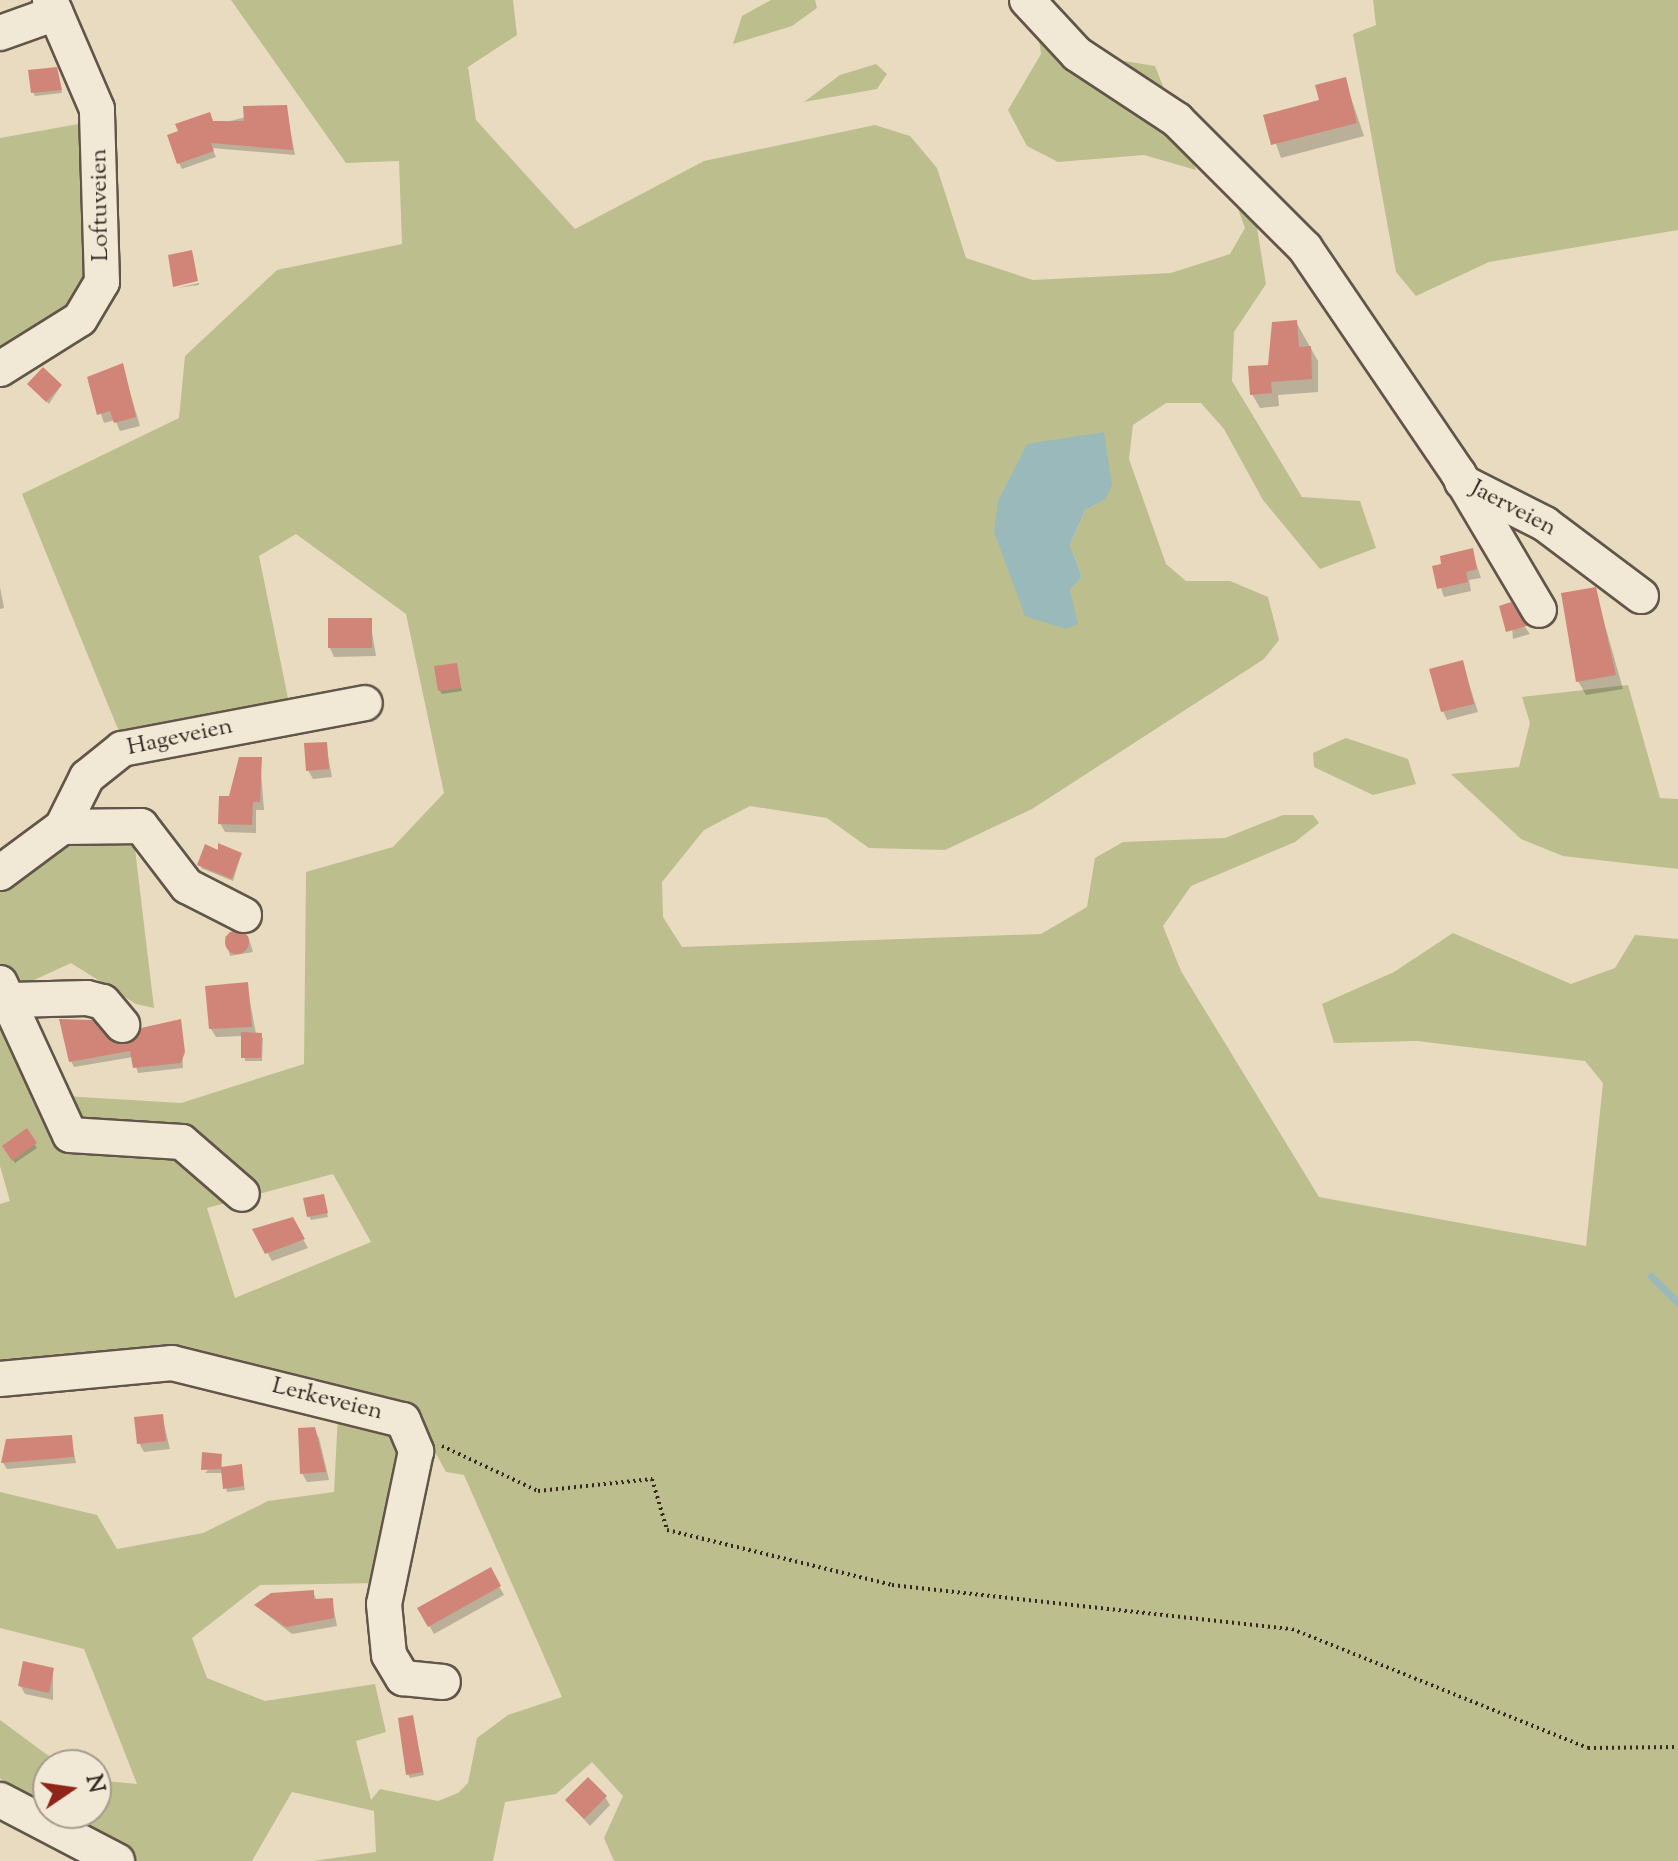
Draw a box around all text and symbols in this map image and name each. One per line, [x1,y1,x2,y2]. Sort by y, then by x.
street label: Loftuveien [86,148,116,262]
street label: Jaerveien [1465,474,1561,544]
street label: Hageveien [125,713,235,763]
street label: Lerkeveien [269,1372,385,1428]
north arrow [32,1749,112,1829]
text: N [76,1772,111,1796]

